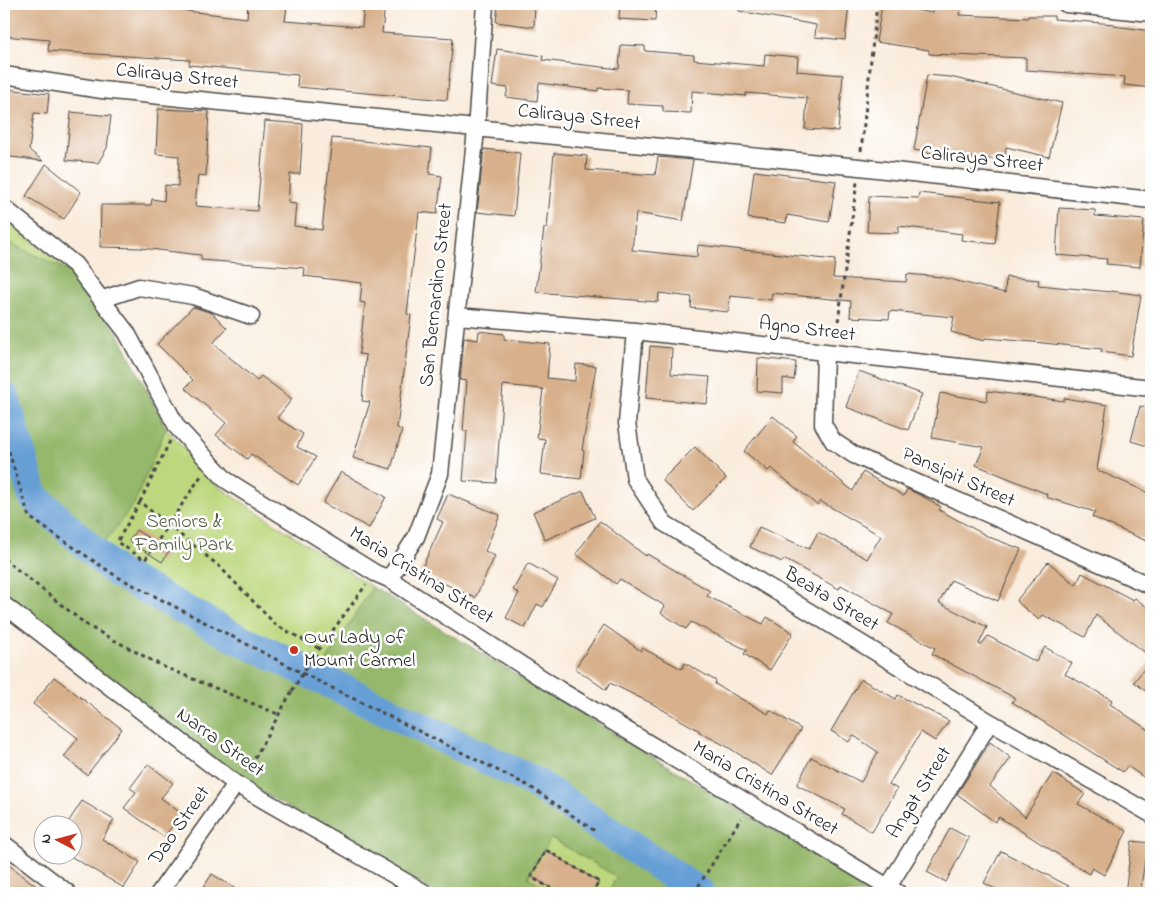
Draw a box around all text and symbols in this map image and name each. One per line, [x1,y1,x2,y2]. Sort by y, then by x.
street label: Caliraya Street [114,56,240,98]
street label: Caliraya Street [516,97,642,139]
street label: Caliraya Street [919,139,1045,181]
street label: San Bernardino Street [413,201,461,388]
street label: Agno Street [757,310,857,351]
street label: Pansipit Street [897,440,1020,516]
park label: Seniors & Family Park [134,508,233,560]
street label: Maria Cristina Street [343,520,499,632]
street label: Beata Street [777,560,884,640]
place label: Our Lady of Mount Carmel [304,624,415,676]
marker: Our Lady of Mount Carmel [288,644,300,656]
street label: Narra Street [170,701,270,785]
street label: Maria Cristina Street [686,734,844,844]
street label: Angat Street [880,741,961,845]
street label: Dao Street [141,780,218,873]
north arrow [32,814,82,864]
text: N [36,833,57,845]

